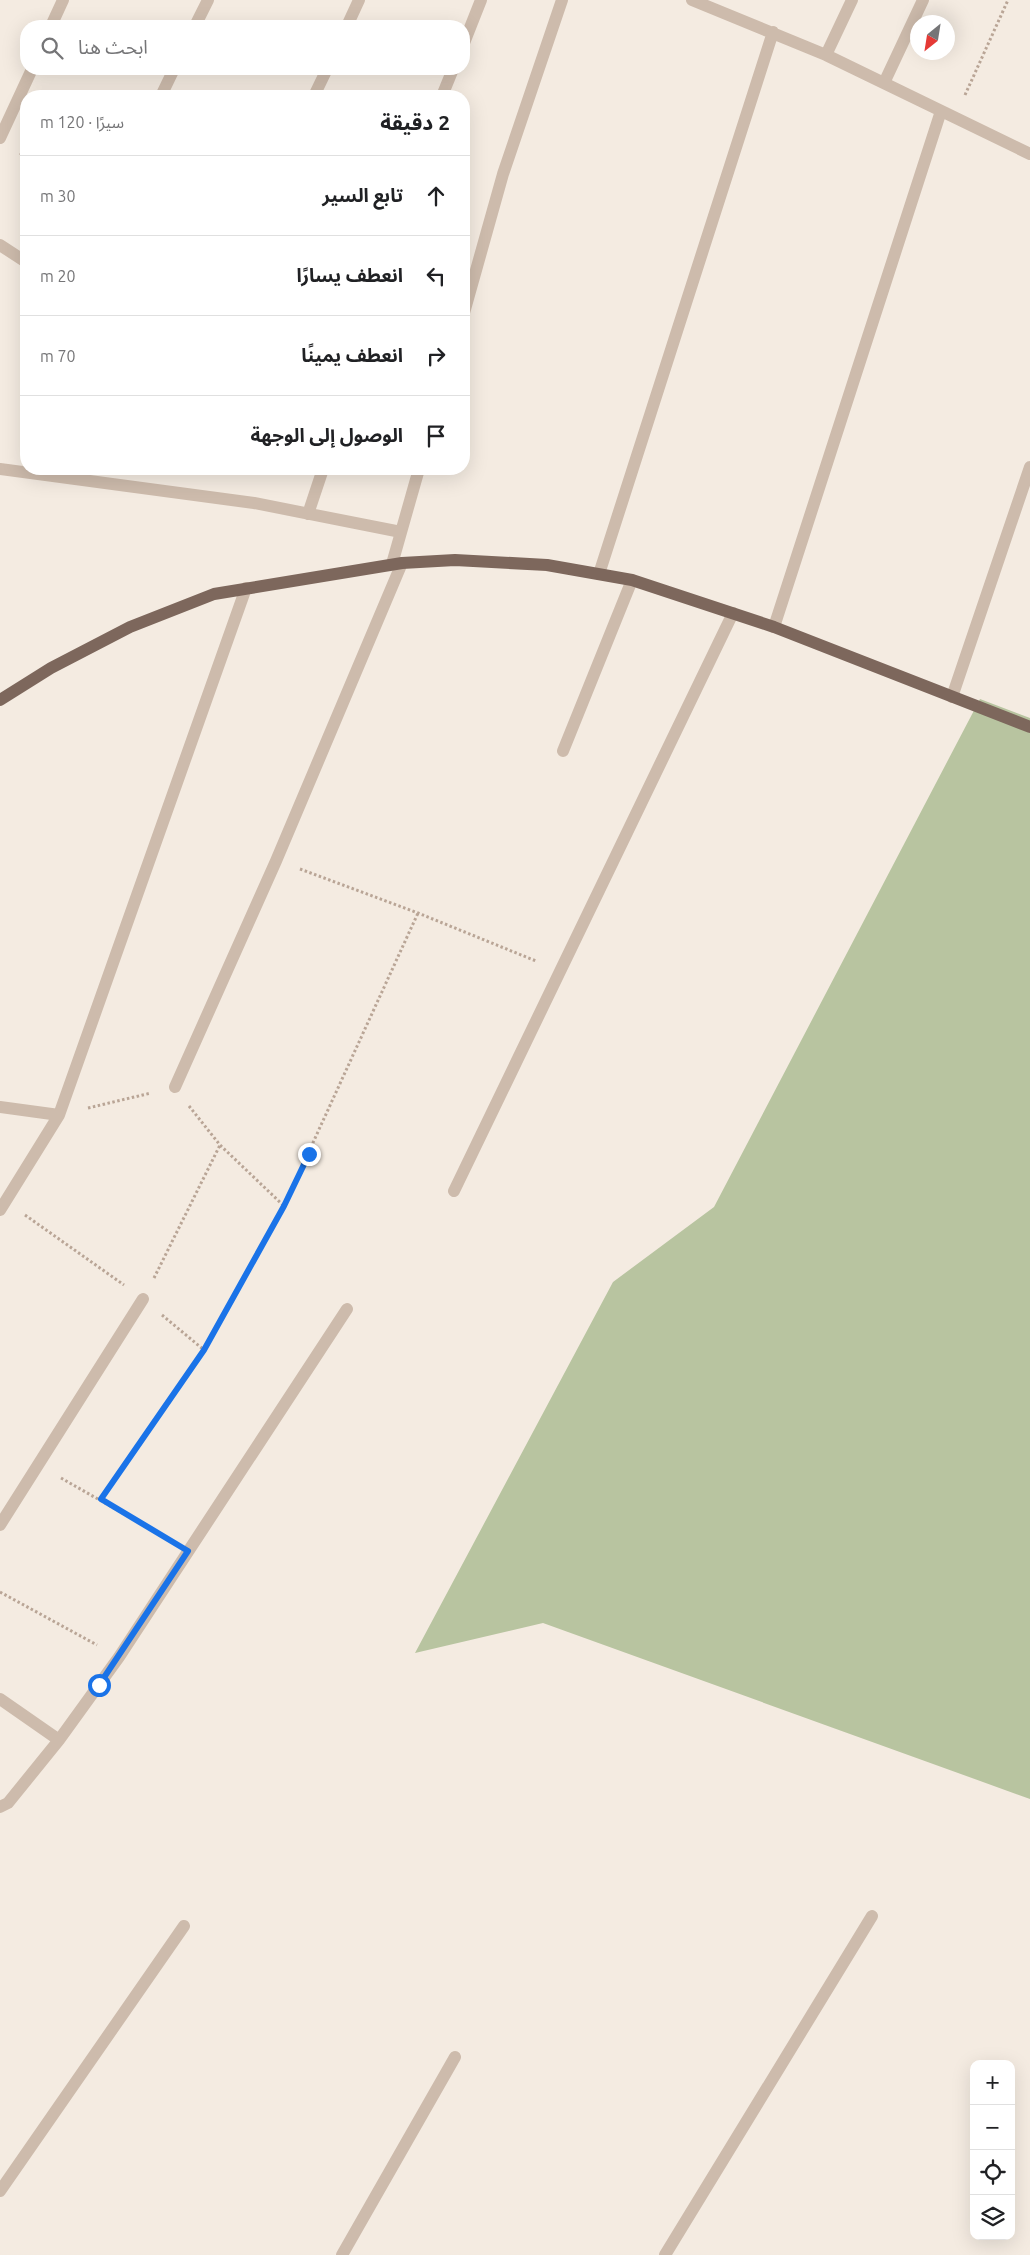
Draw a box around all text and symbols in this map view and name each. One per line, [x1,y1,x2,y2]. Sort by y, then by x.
north arrow [910,15,955,60]
search box [20,20,470,75]
icon: search [38,34,66,62]
text: ابحث هنا [78,36,148,58]
text: 2 دقيقة [380,110,450,134]
text: سيرًا · 120 m [40,113,124,131]
icon: ahead [422,182,450,210]
text: تابع السير [322,184,403,206]
text: 30 m [40,187,76,205]
icon: left [422,262,450,290]
text: انعطف يسارًا [296,264,403,286]
text: 20 m [40,267,76,285]
icon: right [422,342,450,370]
text: انعطف يمينًا [301,344,403,366]
text: 70 m [40,347,76,365]
icon: arrive [422,422,450,450]
text: الوصول إلى الوجهة [251,424,403,446]
route end [298,1143,321,1166]
route start [88,1674,111,1697]
map controls [970,2060,1015,2240]
button: + [970,2060,1015,2105]
button: − [970,2105,1015,2150]
button: locate [970,2150,1015,2195]
button: layers [970,2195,1015,2240]

